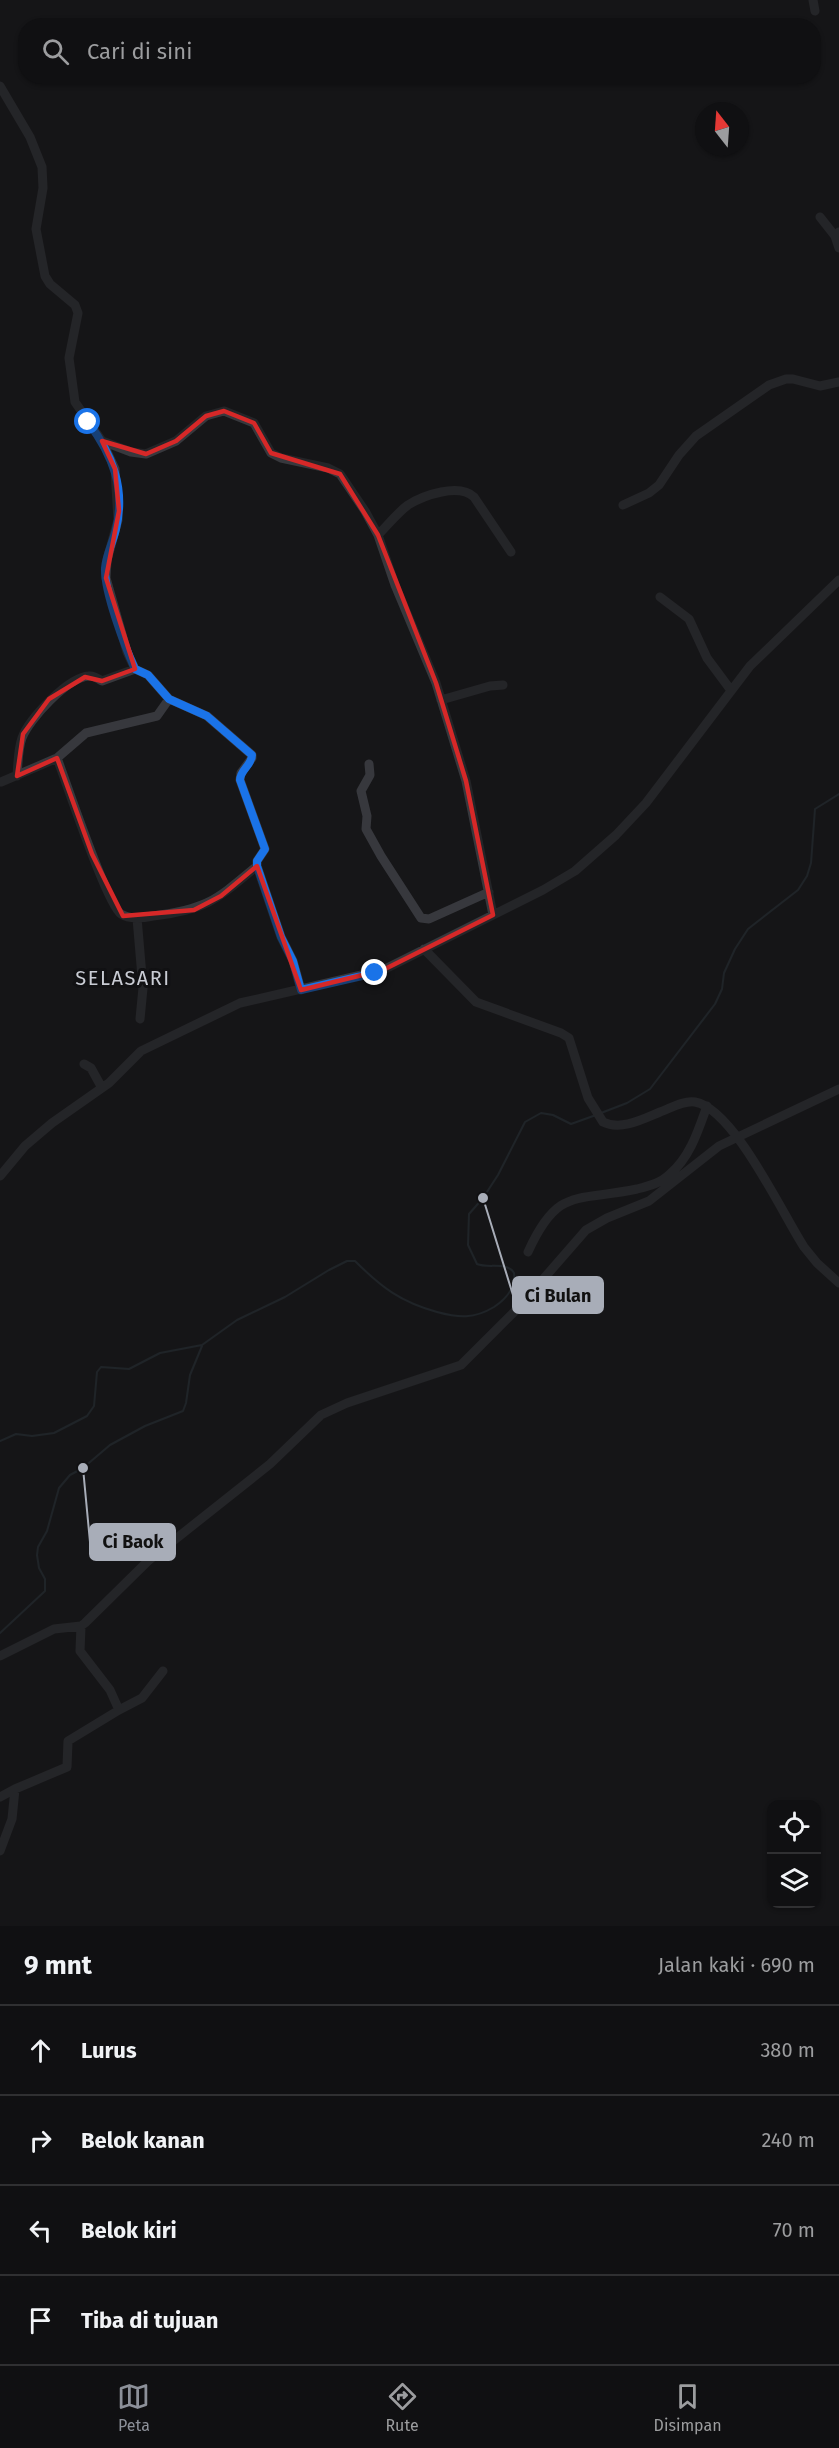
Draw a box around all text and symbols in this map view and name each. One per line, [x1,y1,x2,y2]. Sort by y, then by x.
search box [18,18,821,84]
icon: search [39,35,72,68]
text: Cari di sini [87,38,192,65]
north arrow [695,102,749,156]
route start [74,408,100,434]
route end [361,959,387,985]
district label: SELASARI [75,966,171,990]
callout: Ci Bulan [513,1277,603,1313]
text: Ci Bulan [525,1285,591,1307]
callout: Ci Baok [90,1524,175,1560]
text: Ci Baok [102,1531,165,1553]
map controls [767,1800,821,1908]
button: locate [767,1800,821,1854]
button: layers [767,1854,821,1908]
text: 9 mnt [24,1950,92,1981]
text: Jalan kaki · 690 m [658,1953,815,1977]
icon: ahead [24,2034,57,2067]
text: Lurus [81,2037,137,2064]
text: 380 m [760,2038,815,2062]
icon: right [24,2124,57,2157]
text: Belok kanan [81,2127,205,2154]
text: 240 m [761,2128,815,2152]
icon: left [24,2214,57,2247]
text: Belok kiri [81,2217,177,2244]
text: 70 m [773,2218,815,2242]
icon: arrive [24,2304,57,2337]
text: Tiba di tujuan [81,2307,218,2334]
tab: Peta [117,2380,150,2435]
tab: Rute [385,2380,419,2435]
tab: Disimpan [654,2380,722,2435]

